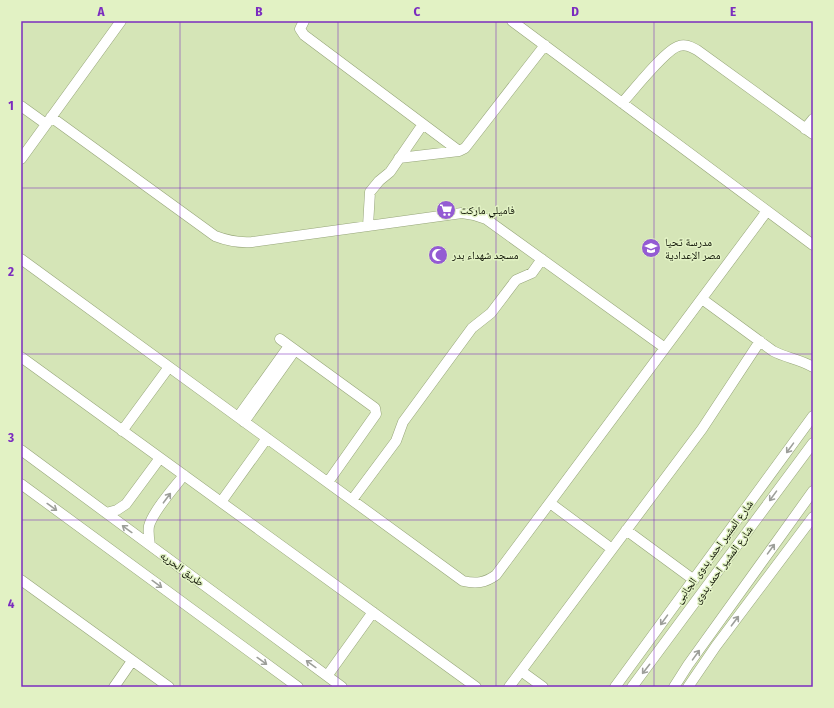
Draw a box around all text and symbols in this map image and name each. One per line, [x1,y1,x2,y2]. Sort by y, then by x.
text: A [96,4,105,19]
text: B [255,4,263,19]
text: C [414,4,421,19]
text: D [571,4,579,19]
text: E [730,4,736,19]
text: 1 [8,98,14,113]
supermarket icon: فاميلي ماركت [435,199,457,221]
place label: فاميلي ماركت [460,204,515,218]
place label: مدرسة تحيا مصر الإعدادية [665,236,721,262]
school or university icon: مدرسة تحيا مصر الإعدادية [640,237,662,259]
mosque icon: مسجد شهداء بدر [427,244,449,266]
place label: مسجد شهداء بدر [451,249,519,262]
text: 2 [7,264,14,279]
text: 3 [7,430,14,445]
one-way arrow [786,442,794,453]
one-way arrow [769,491,777,502]
one-way arrow [163,492,171,503]
street label: شارع المشير احمد بدوى الجانبى [672,498,756,606]
one-way arrow [47,503,58,511]
street label: شارع المشير احمد بدوى [690,523,756,607]
one-way arrow [122,524,133,533]
one-way arrow [767,544,776,555]
street label: طريق الحريه [158,549,206,589]
one-way arrow [152,580,163,588]
text: 4 [8,596,15,611]
one-way arrow [659,615,668,626]
one-way arrow [731,616,740,627]
one-way arrow [692,649,700,660]
one-way arrow [256,657,267,665]
one-way arrow [305,660,316,668]
one-way arrow [642,663,651,674]

